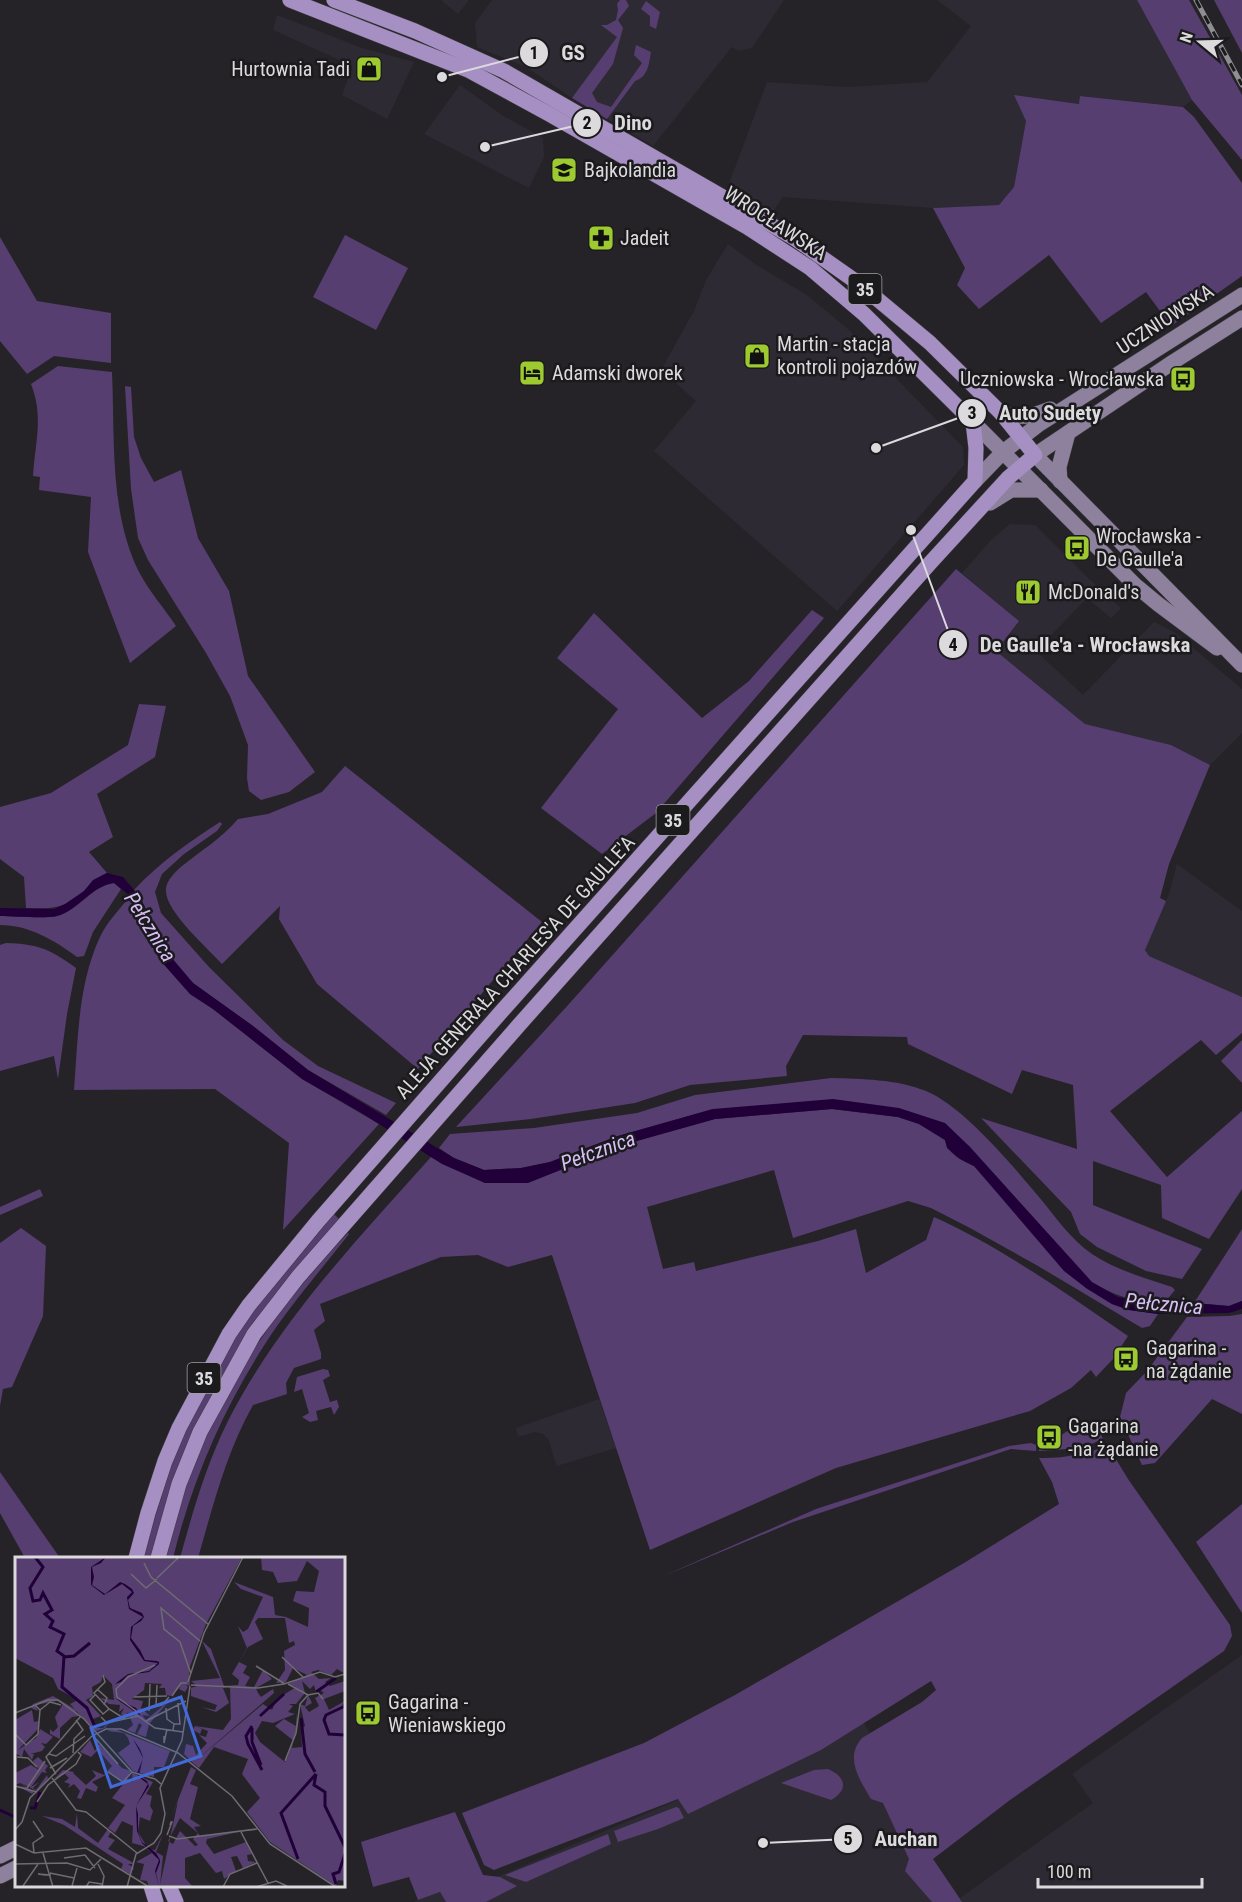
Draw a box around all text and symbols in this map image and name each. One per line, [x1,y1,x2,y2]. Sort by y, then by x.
north arrow [1170,12,1230,72]
text: N [1176,30,1197,45]
callout: GS [519,33,597,72]
text: GS [561,41,585,65]
text: 1 [529,42,539,63]
shop icon: Hurtownia Tadi [354,54,384,84]
place label: Hurtownia Tadi [231,57,350,81]
callout: Dino [572,103,664,142]
text: Dino [614,111,652,135]
text: 2 [582,112,592,133]
school or university icon: Bajkolandia [549,155,579,185]
place label: Bajkolandia [584,158,676,182]
street label: WROCŁAWSKA [720,181,832,265]
pharmacy icon: Jadeit [586,223,616,253]
place label: Jadeit [620,226,669,250]
road number: 35 [848,274,882,304]
street label: UCZNIOWSKA [1112,279,1218,359]
place label: Martin - stacja kontroli pojazdów [777,332,917,379]
shop icon: Martin - stacja kontroli pojazdów [742,341,772,371]
hotel icon: Adamski dworek [517,358,547,388]
place label: Adamski dworek [552,361,683,385]
bus stop icon: Uczniowska - Wrocławska [1168,364,1198,394]
place label: Uczniowska - Wrocławska [960,367,1164,391]
callout: Auto Sudety [957,394,1113,433]
text: Auto Sudety [999,401,1102,425]
text: 3 [967,402,977,423]
place label: Wrocławska - De Gaulle'a [1096,524,1201,571]
bus stop icon: Wrocławska - De Gaulle'a [1062,533,1092,563]
restaurant icon: McDonald's [1013,577,1043,607]
place label: McDonald's [1048,580,1139,604]
callout: De Gaulle'a - Wrocławska [938,625,1203,664]
text: De Gaulle'a - Wrocławska [980,633,1190,657]
text: 4 [948,634,958,655]
road number: 35 [656,805,690,835]
street label: ALEJA GENERAŁA CHARLES'A DE GAULLE'A [390,830,640,1104]
water label: Pełcznica [119,888,181,966]
water label: Pełcznica [557,1126,639,1176]
water label: Pełcznica [1124,1289,1204,1319]
place label: Gagarina - na żądanie [1146,1336,1231,1383]
bus stop icon: Gagarina - na żądanie [1111,1344,1141,1374]
road number: 35 [188,1363,220,1393]
place label: Gagarina -na żądanie [1068,1414,1158,1461]
bus stop icon: Gagarina -na żądanie [1034,1422,1064,1452]
inset map [15,1557,345,1887]
place label: Gagarina - Wieniawskiego [388,1690,506,1737]
bus stop icon: Gagarina - Wieniawskiego [353,1698,383,1728]
callout: Auchan [833,1819,950,1858]
text: Auchan [875,1827,937,1851]
text: 5 [843,1828,853,1849]
scale bar [1038,1851,1202,1889]
text: 100 m [1047,1861,1091,1882]

